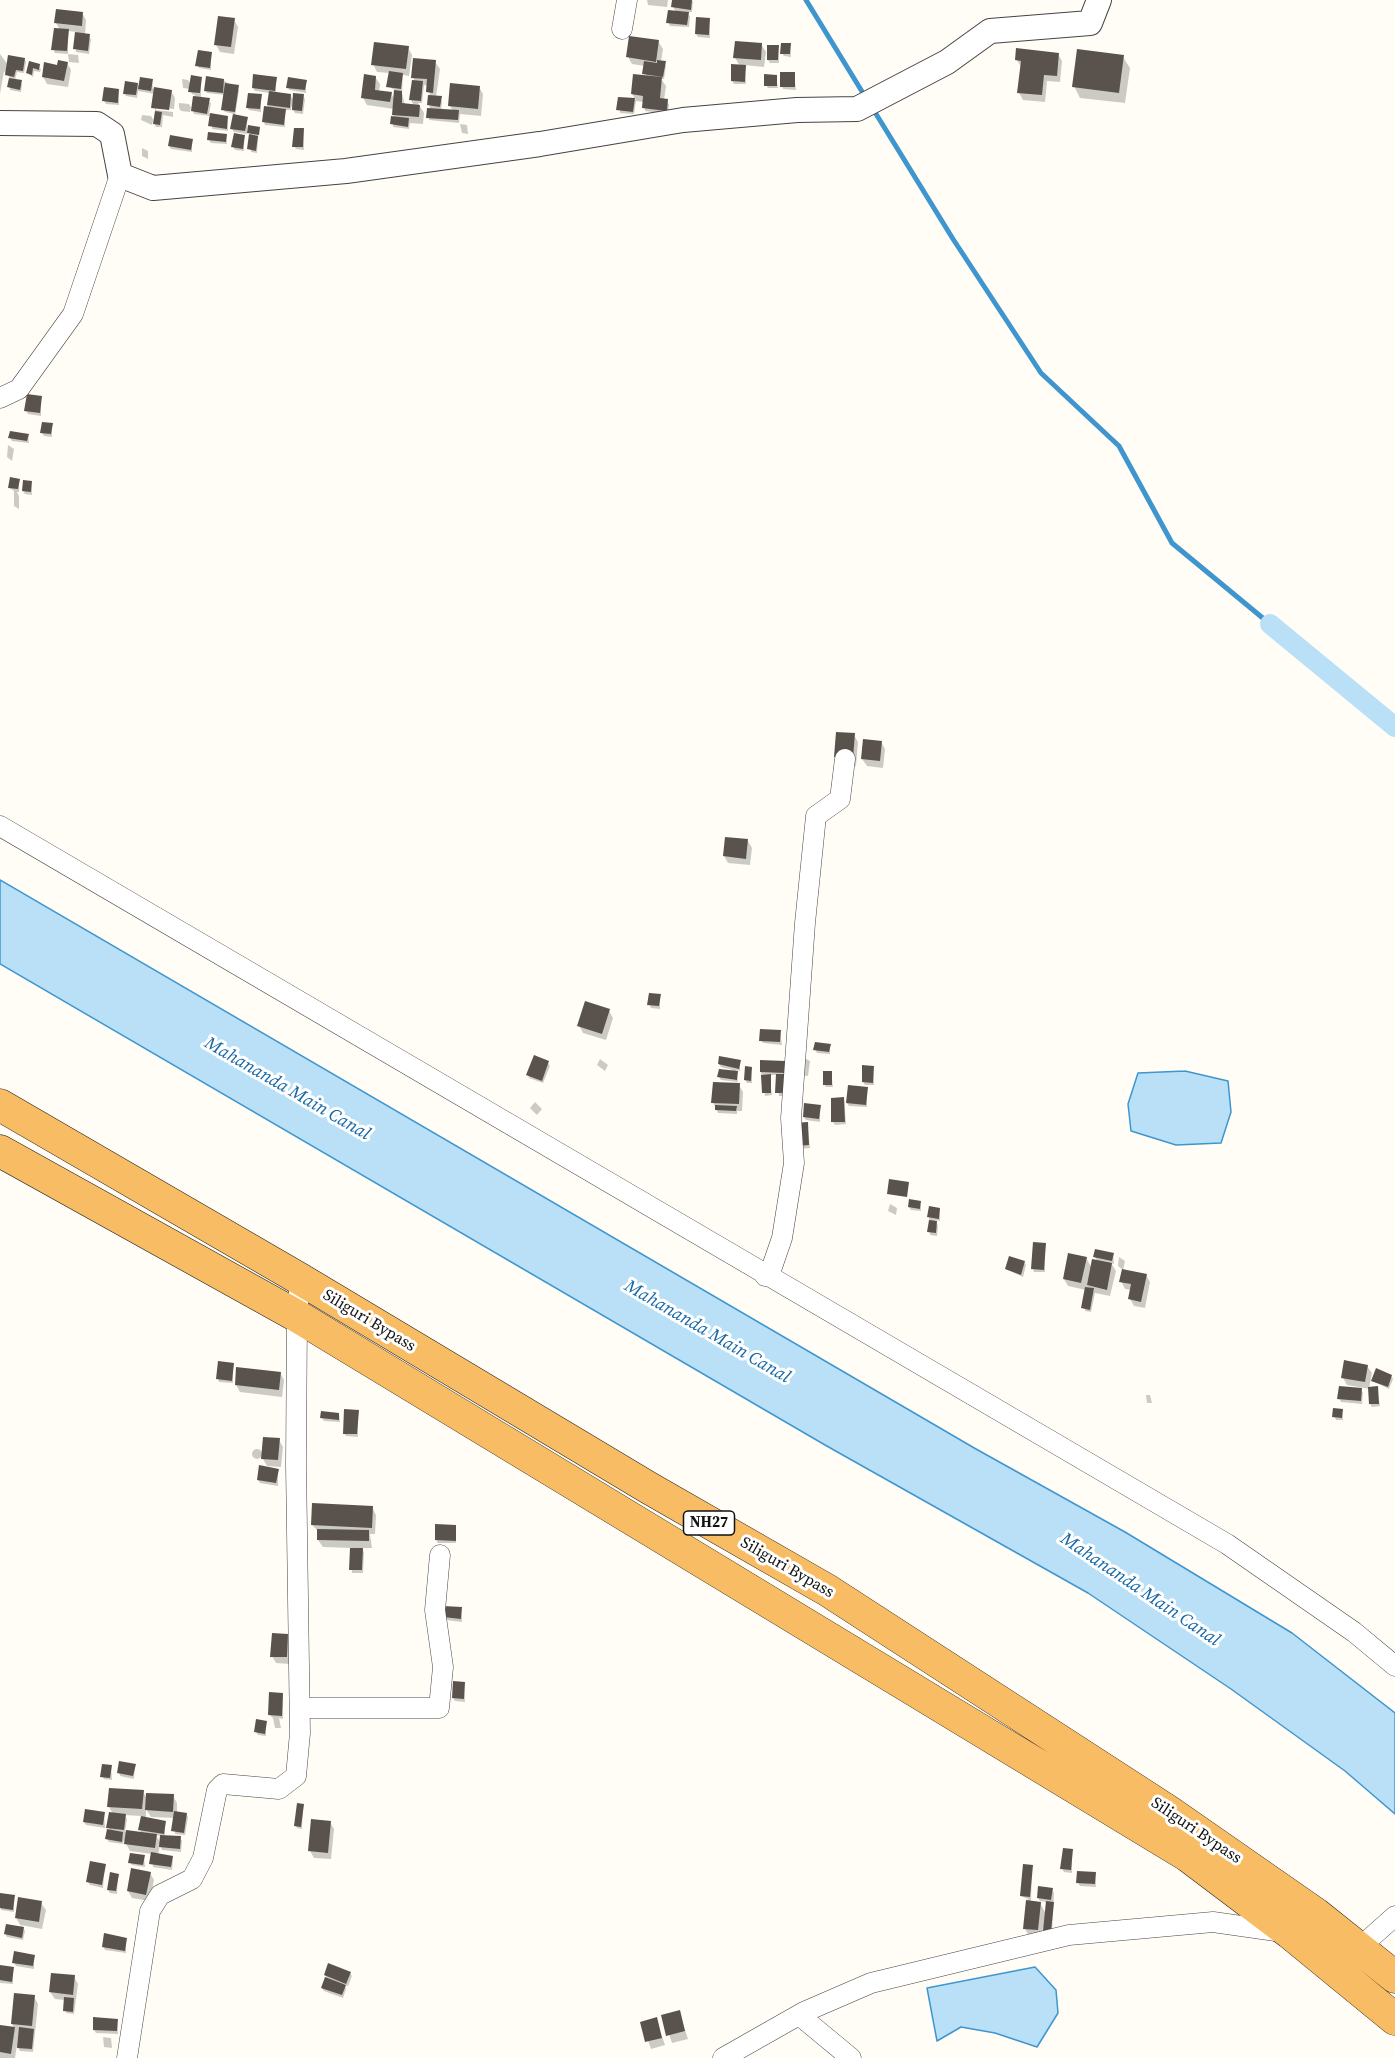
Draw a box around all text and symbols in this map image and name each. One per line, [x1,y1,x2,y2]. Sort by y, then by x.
water label: Mahananda Main Canal [200,1033,374,1145]
water label: Mahananda Main Canal [620,1276,794,1388]
street label: Siliguri Bypass [319,1286,419,1356]
road number: NH27 [684,1511,734,1535]
water label: Mahananda Main Canal [1056,1529,1224,1651]
street label: Siliguri Bypass [737,1533,837,1603]
street label: Siliguri Bypass [1147,1794,1245,1868]

